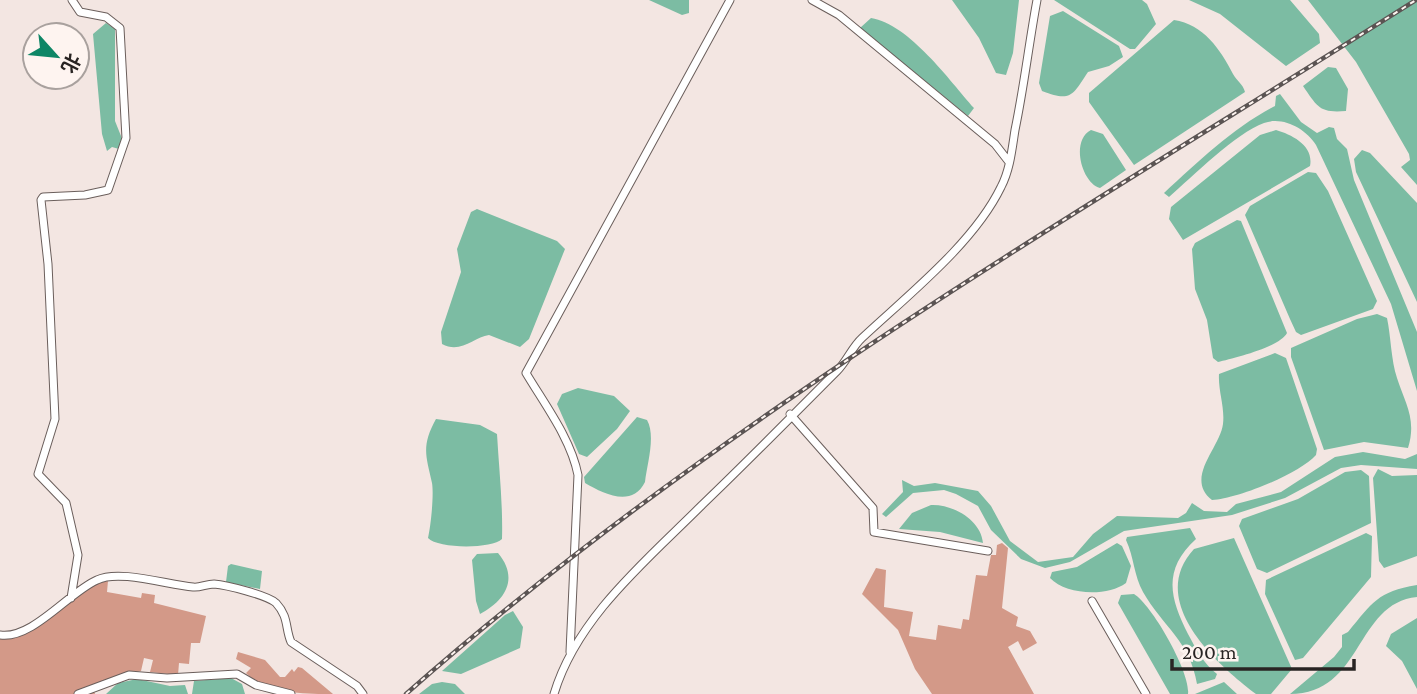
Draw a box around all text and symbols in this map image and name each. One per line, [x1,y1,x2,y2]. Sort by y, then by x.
north arrow [21,21,91,91]
text: 北 [57,50,84,77]
scale bar [1172,628,1354,672]
text: 200 m [1182,640,1237,664]

